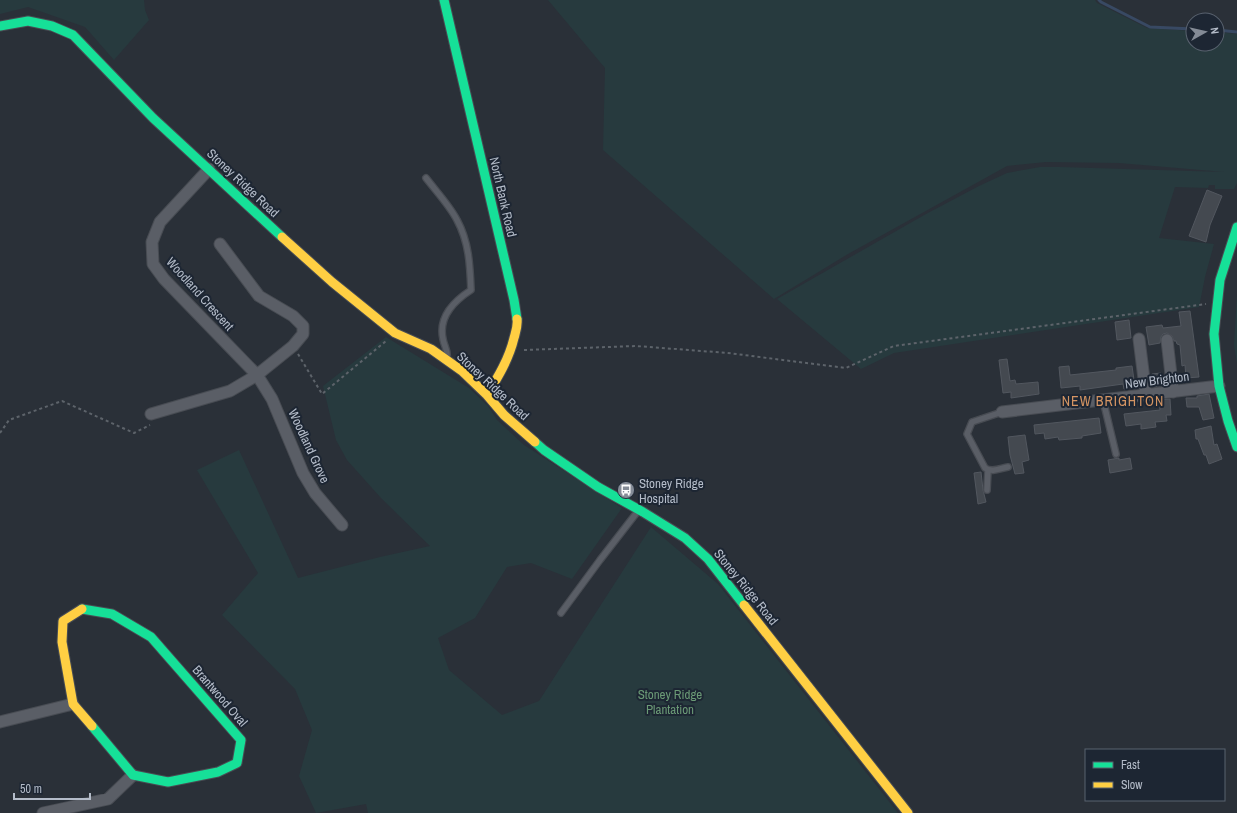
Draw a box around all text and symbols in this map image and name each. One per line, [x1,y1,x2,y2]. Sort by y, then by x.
north arrow [1185,12,1225,52]
text: N [1208,26,1222,35]
street label: Stoney Ridge Road [203,145,283,221]
street label: North Bank Road [486,155,520,239]
street label: Woodland Crescent [162,254,238,334]
street label: Stoney Ridge Road [453,348,533,424]
street label: New Brighton [1124,368,1190,392]
district label: NEW BRIGHTON [1062,392,1164,410]
street label: Woodland Grove [284,406,334,486]
place label: Stoney Ridge Hospital [639,475,704,507]
bus stop icon: Stoney Ridge Hospital [616,480,636,500]
street label: Stoney Ridge Road [710,545,782,629]
street label: Brantwood Oval [189,662,251,730]
park label: Stoney Ridge Plantation [638,686,702,718]
legend [1085,749,1225,801]
text: Fast [1121,757,1140,773]
scale bar [14,775,90,801]
text: Slow [1121,777,1143,793]
text: 50 m [20,781,42,797]

